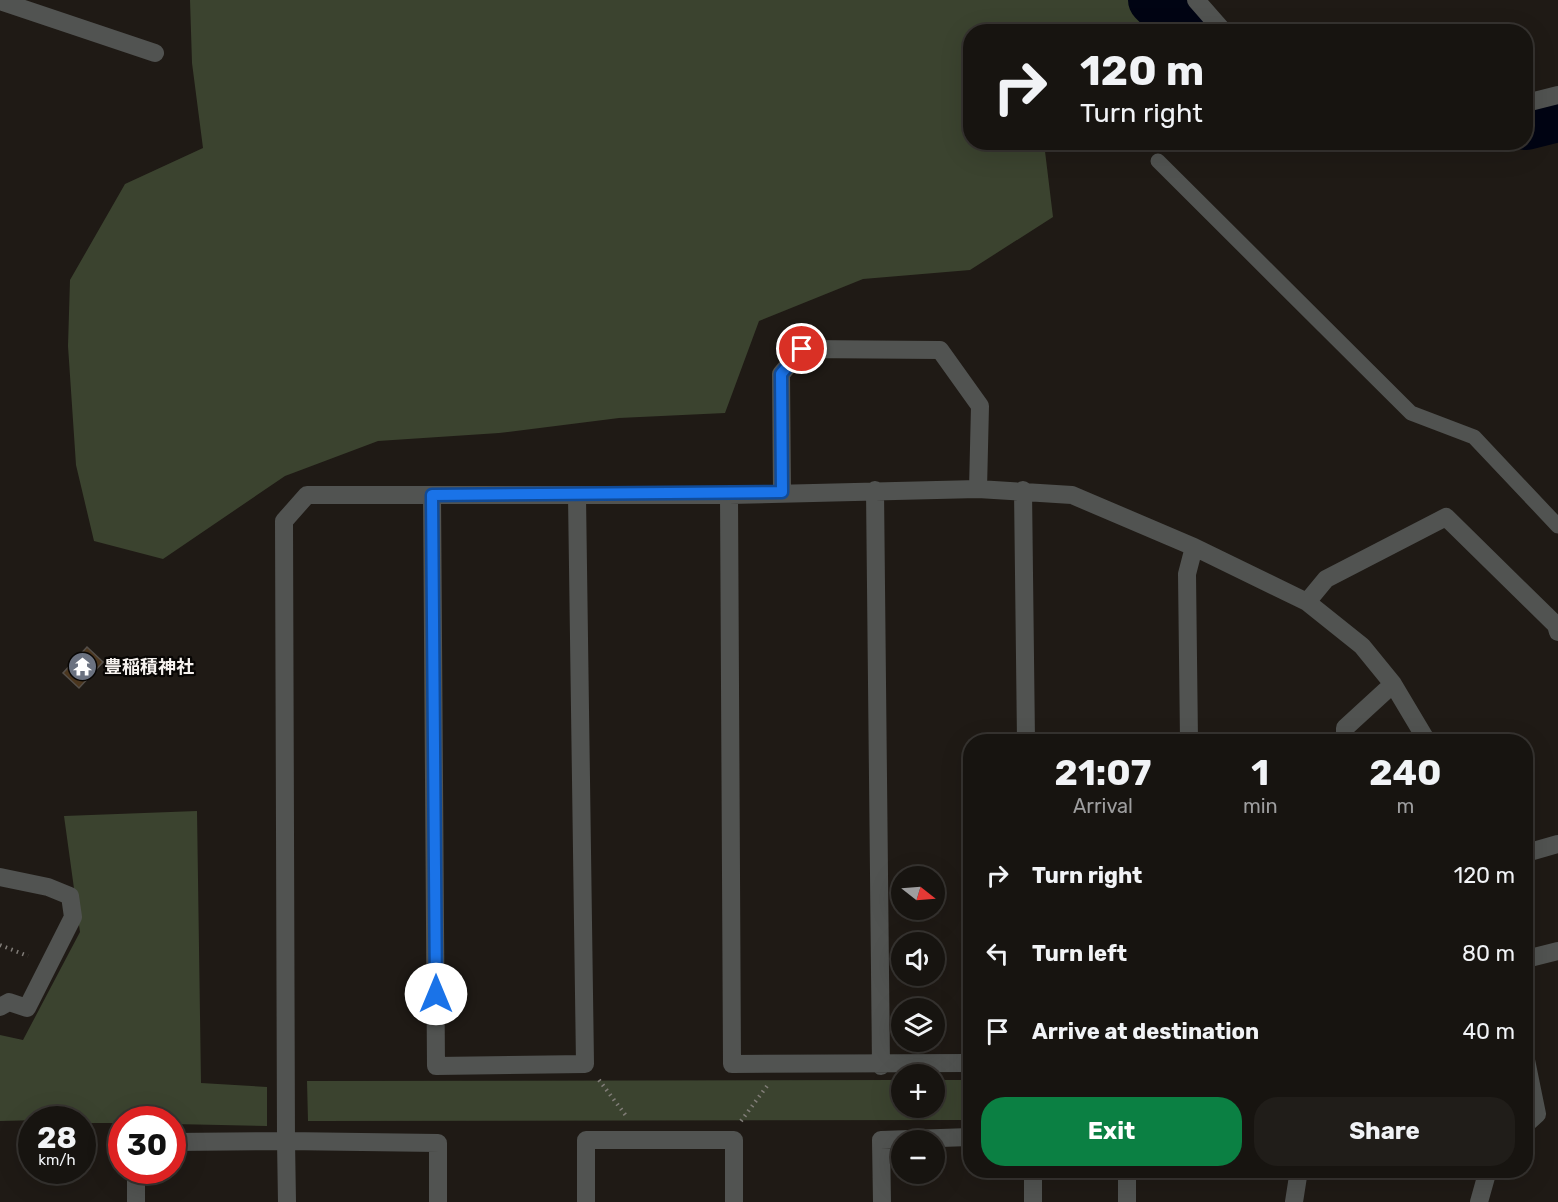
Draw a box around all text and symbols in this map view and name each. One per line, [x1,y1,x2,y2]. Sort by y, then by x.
text: 120 m [1080,46,1204,96]
icon: right [981,48,1059,126]
text: Turn right [1080,97,1203,129]
pin [776,323,827,374]
icon: arrive [785,332,818,365]
temple icon: 豊稲積神社 [67,651,99,683]
place label: 豊稲積神社 [104,656,194,678]
text: 21:07 [1055,751,1151,794]
text: 1 [1251,751,1269,794]
text: 240 [1369,751,1441,794]
text: Arrival [1073,794,1133,818]
text: min [1243,794,1278,818]
text: m [1396,794,1414,818]
icon: right [981,859,1014,892]
text: Turn right [1032,862,1142,889]
text: 120 m [1454,862,1515,889]
north arrow [891,866,945,920]
map controls [891,866,945,1184]
button: sound [891,932,945,986]
icon: left [981,937,1014,970]
text: Turn left [1032,940,1127,967]
text: 80 m [1462,940,1515,967]
position arrow [404,962,468,1026]
button: layers [891,998,945,1052]
icon: arrive [981,1015,1014,1048]
text: Arrive at destination [1032,1018,1259,1045]
text: 40 m [1462,1018,1515,1045]
button: + [891,1064,945,1118]
button: Exit [981,1097,1242,1166]
button: Share [1254,1097,1515,1166]
speed limit sign: 30 [108,1106,186,1184]
text: 28 [37,1120,77,1156]
button: − [891,1130,945,1184]
text: km/h [38,1151,76,1169]

